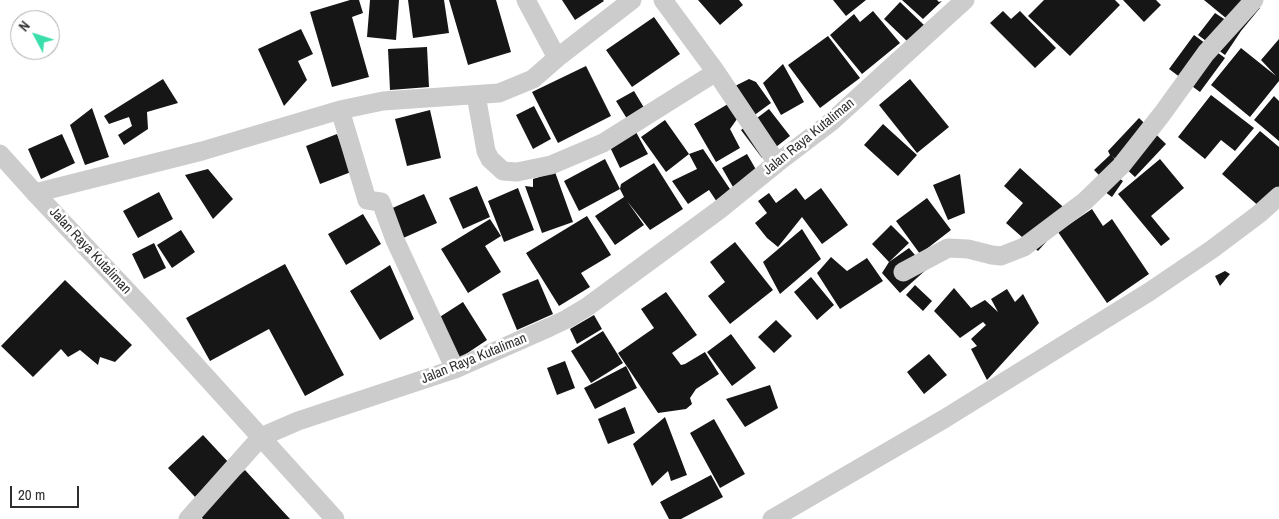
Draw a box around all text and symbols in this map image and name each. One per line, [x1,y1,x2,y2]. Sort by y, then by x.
north arrow [10,10,60,60]
text: N [15,17,34,35]
street label: Jalan Raya Kutaliman [760,95,858,179]
street label: Jalan Raya Kutaliman [46,204,134,298]
street label: Jalan Raya Kutaliman [419,330,529,388]
scale bar [12,476,81,508]
text: 20 m [18,484,45,505]

